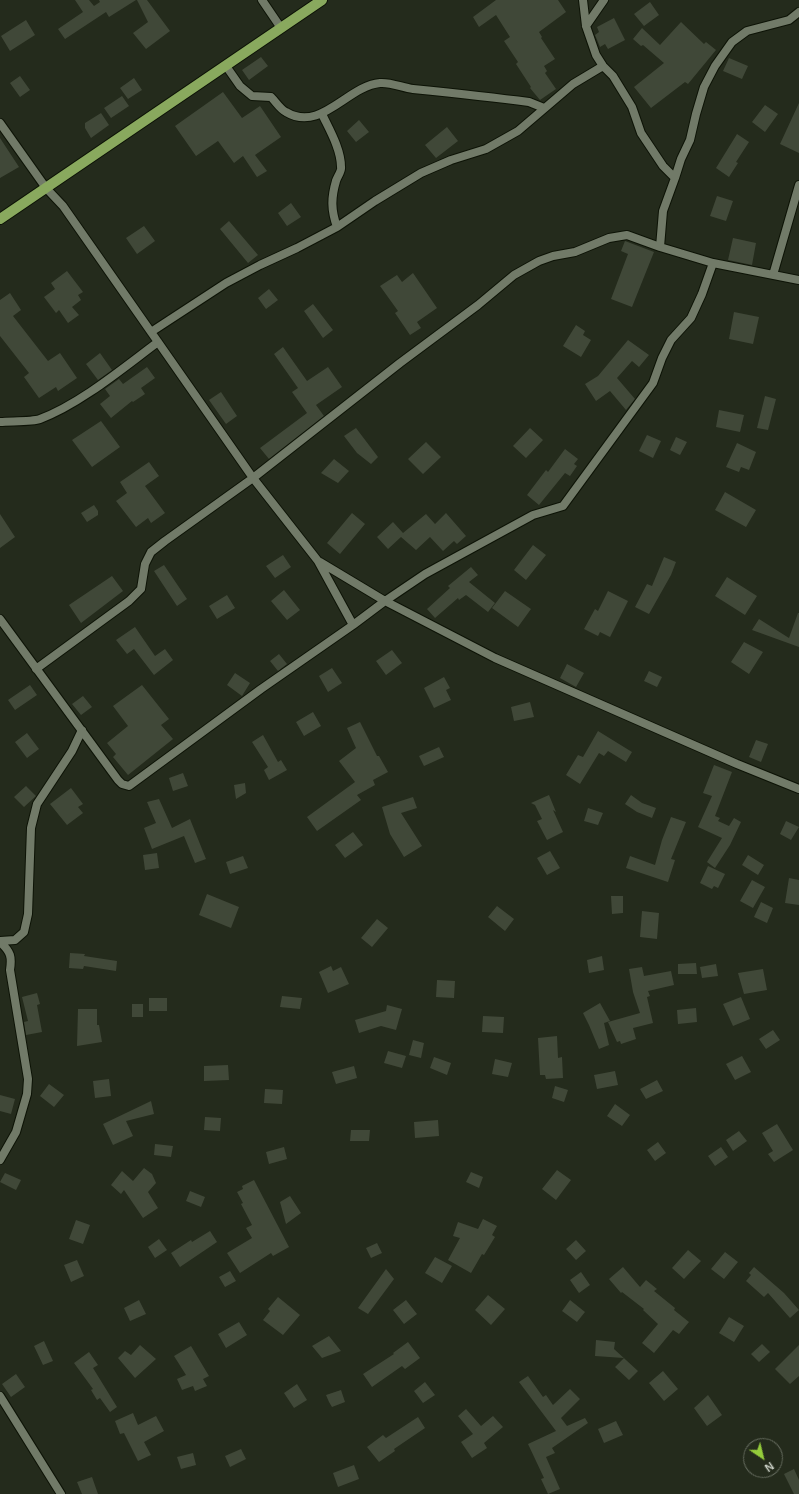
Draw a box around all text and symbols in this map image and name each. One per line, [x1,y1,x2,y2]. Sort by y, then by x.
north arrow [743,1438,783,1478]
text: N [763,1460,776,1474]

